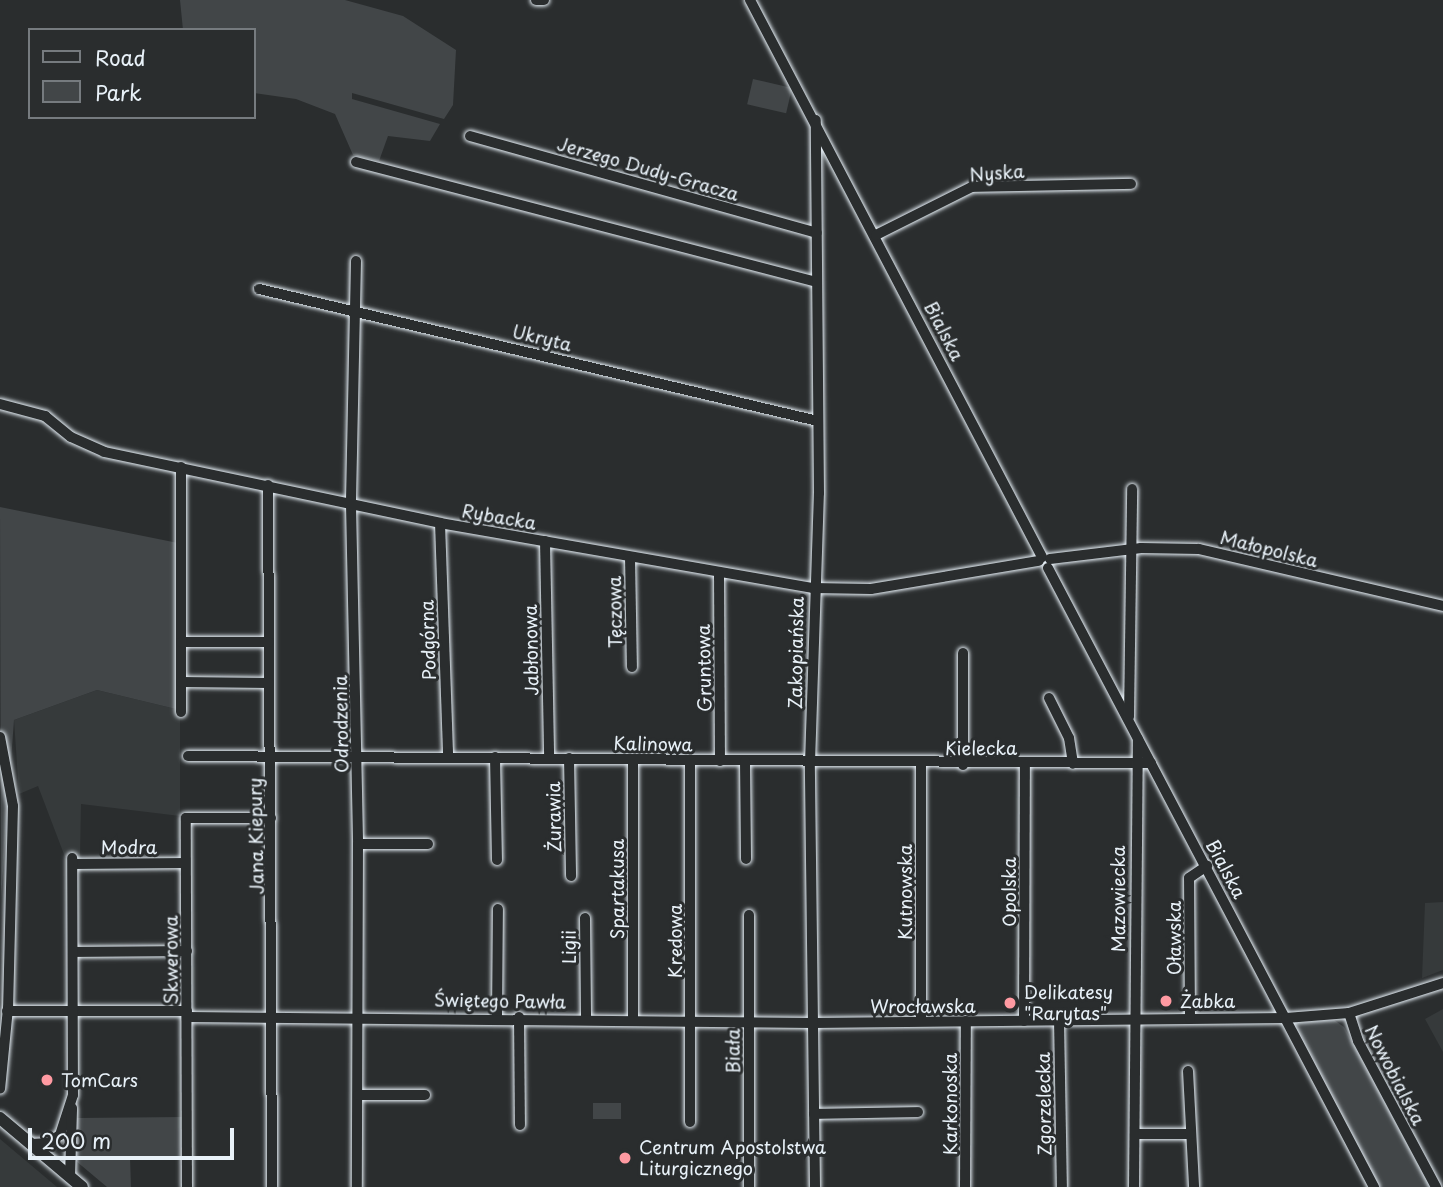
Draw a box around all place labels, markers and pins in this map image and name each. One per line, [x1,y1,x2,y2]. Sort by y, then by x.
place label: Delikatesy "Rarytas" [1024,982,1113,1024]
place label: Żabka [1180,990,1235,1012]
marker: Żabka [1158,993,1174,1009]
marker: Delikatesy "Rarytas" [1002,995,1018,1011]
place label: TomCars [61,1069,138,1091]
marker: TomCars [39,1072,55,1088]
place label: Centrum Apostolstwa Liturgicznego [639,1137,826,1180]
marker: Centrum Apostolstwa Liturgicznego [617,1150,633,1166]

